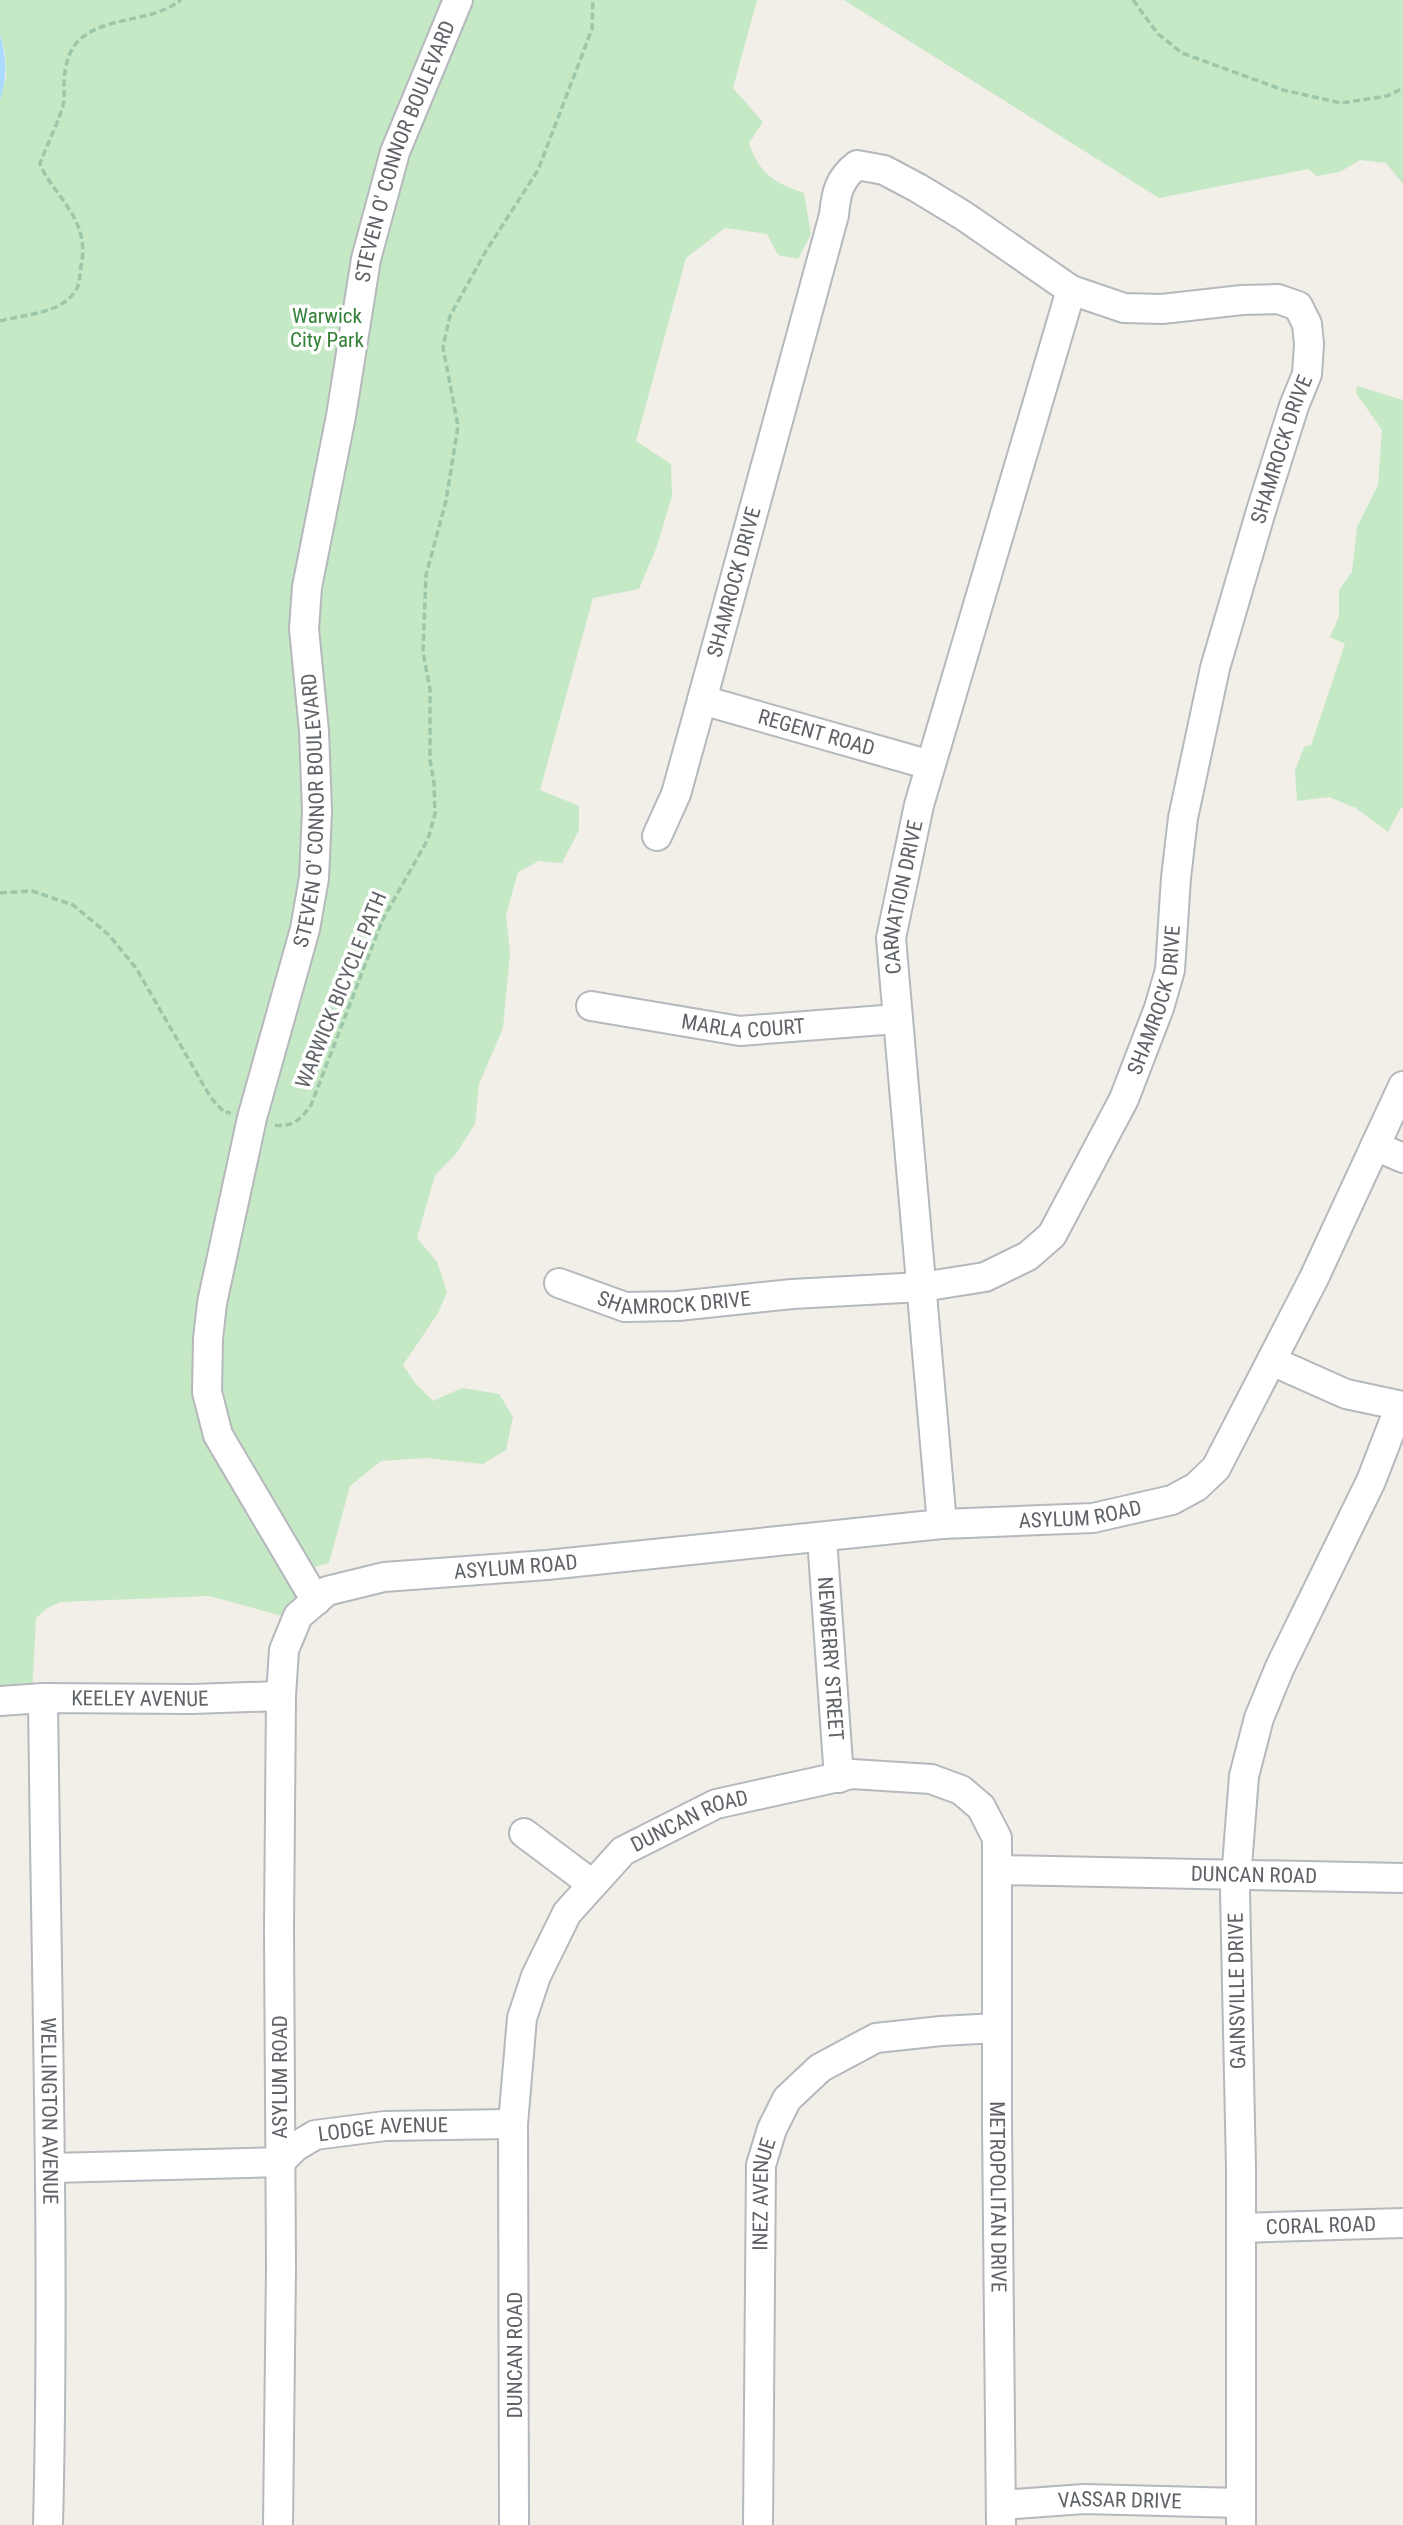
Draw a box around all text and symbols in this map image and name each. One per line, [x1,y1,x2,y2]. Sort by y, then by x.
street label: STEVEN O' CONNOR BOULEVARD [350,17,460,284]
park label: Warwick City Park [290,304,365,352]
street label: SHAMROCK DRIVE [1246,372,1317,526]
street label: SHAMROCK DRIVE [702,504,766,660]
street label: STEVEN O' CONNOR BOULEVARD [288,672,329,950]
street label: REGENT ROAD [755,705,878,761]
street label: CARNATION DRIVE [879,818,927,975]
street label: WARWICK BICYCLE PATH [291,888,391,1092]
street label: SHAMROCK DRIVE [1123,924,1185,1078]
street label: MARLA COURT [680,1009,806,1043]
street label: SHAMROCK DRIVE [594,1286,752,1319]
street label: ASYLUM ROAD [1018,1495,1144,1533]
street label: ASYLUM ROAD [453,1550,579,1584]
street label: NEWBERRY STREET [813,1576,848,1741]
street label: KEELEY AVENUE [71,1686,209,1711]
street label: DUNCAN ROAD [627,1785,750,1857]
street label: DUNCAN ROAD [1191,1862,1317,1888]
street label: GAINSVILLE DRIVE [1224,1913,1250,2069]
street label: ASYLUM ROAD [268,2015,292,2139]
street label: WELLINGTON AVENUE [36,2017,62,2205]
street label: METROPOLITAN DRIVE [985,2101,1011,2293]
street label: LODGE AVENUE [317,2113,448,2146]
street label: INEZ AVENUE [748,2135,781,2251]
street label: CORAL ROAD [1265,2212,1376,2239]
street label: DUNCAN ROAD [503,2292,527,2418]
street label: VASSAR DRIVE [1057,2487,1182,2513]

